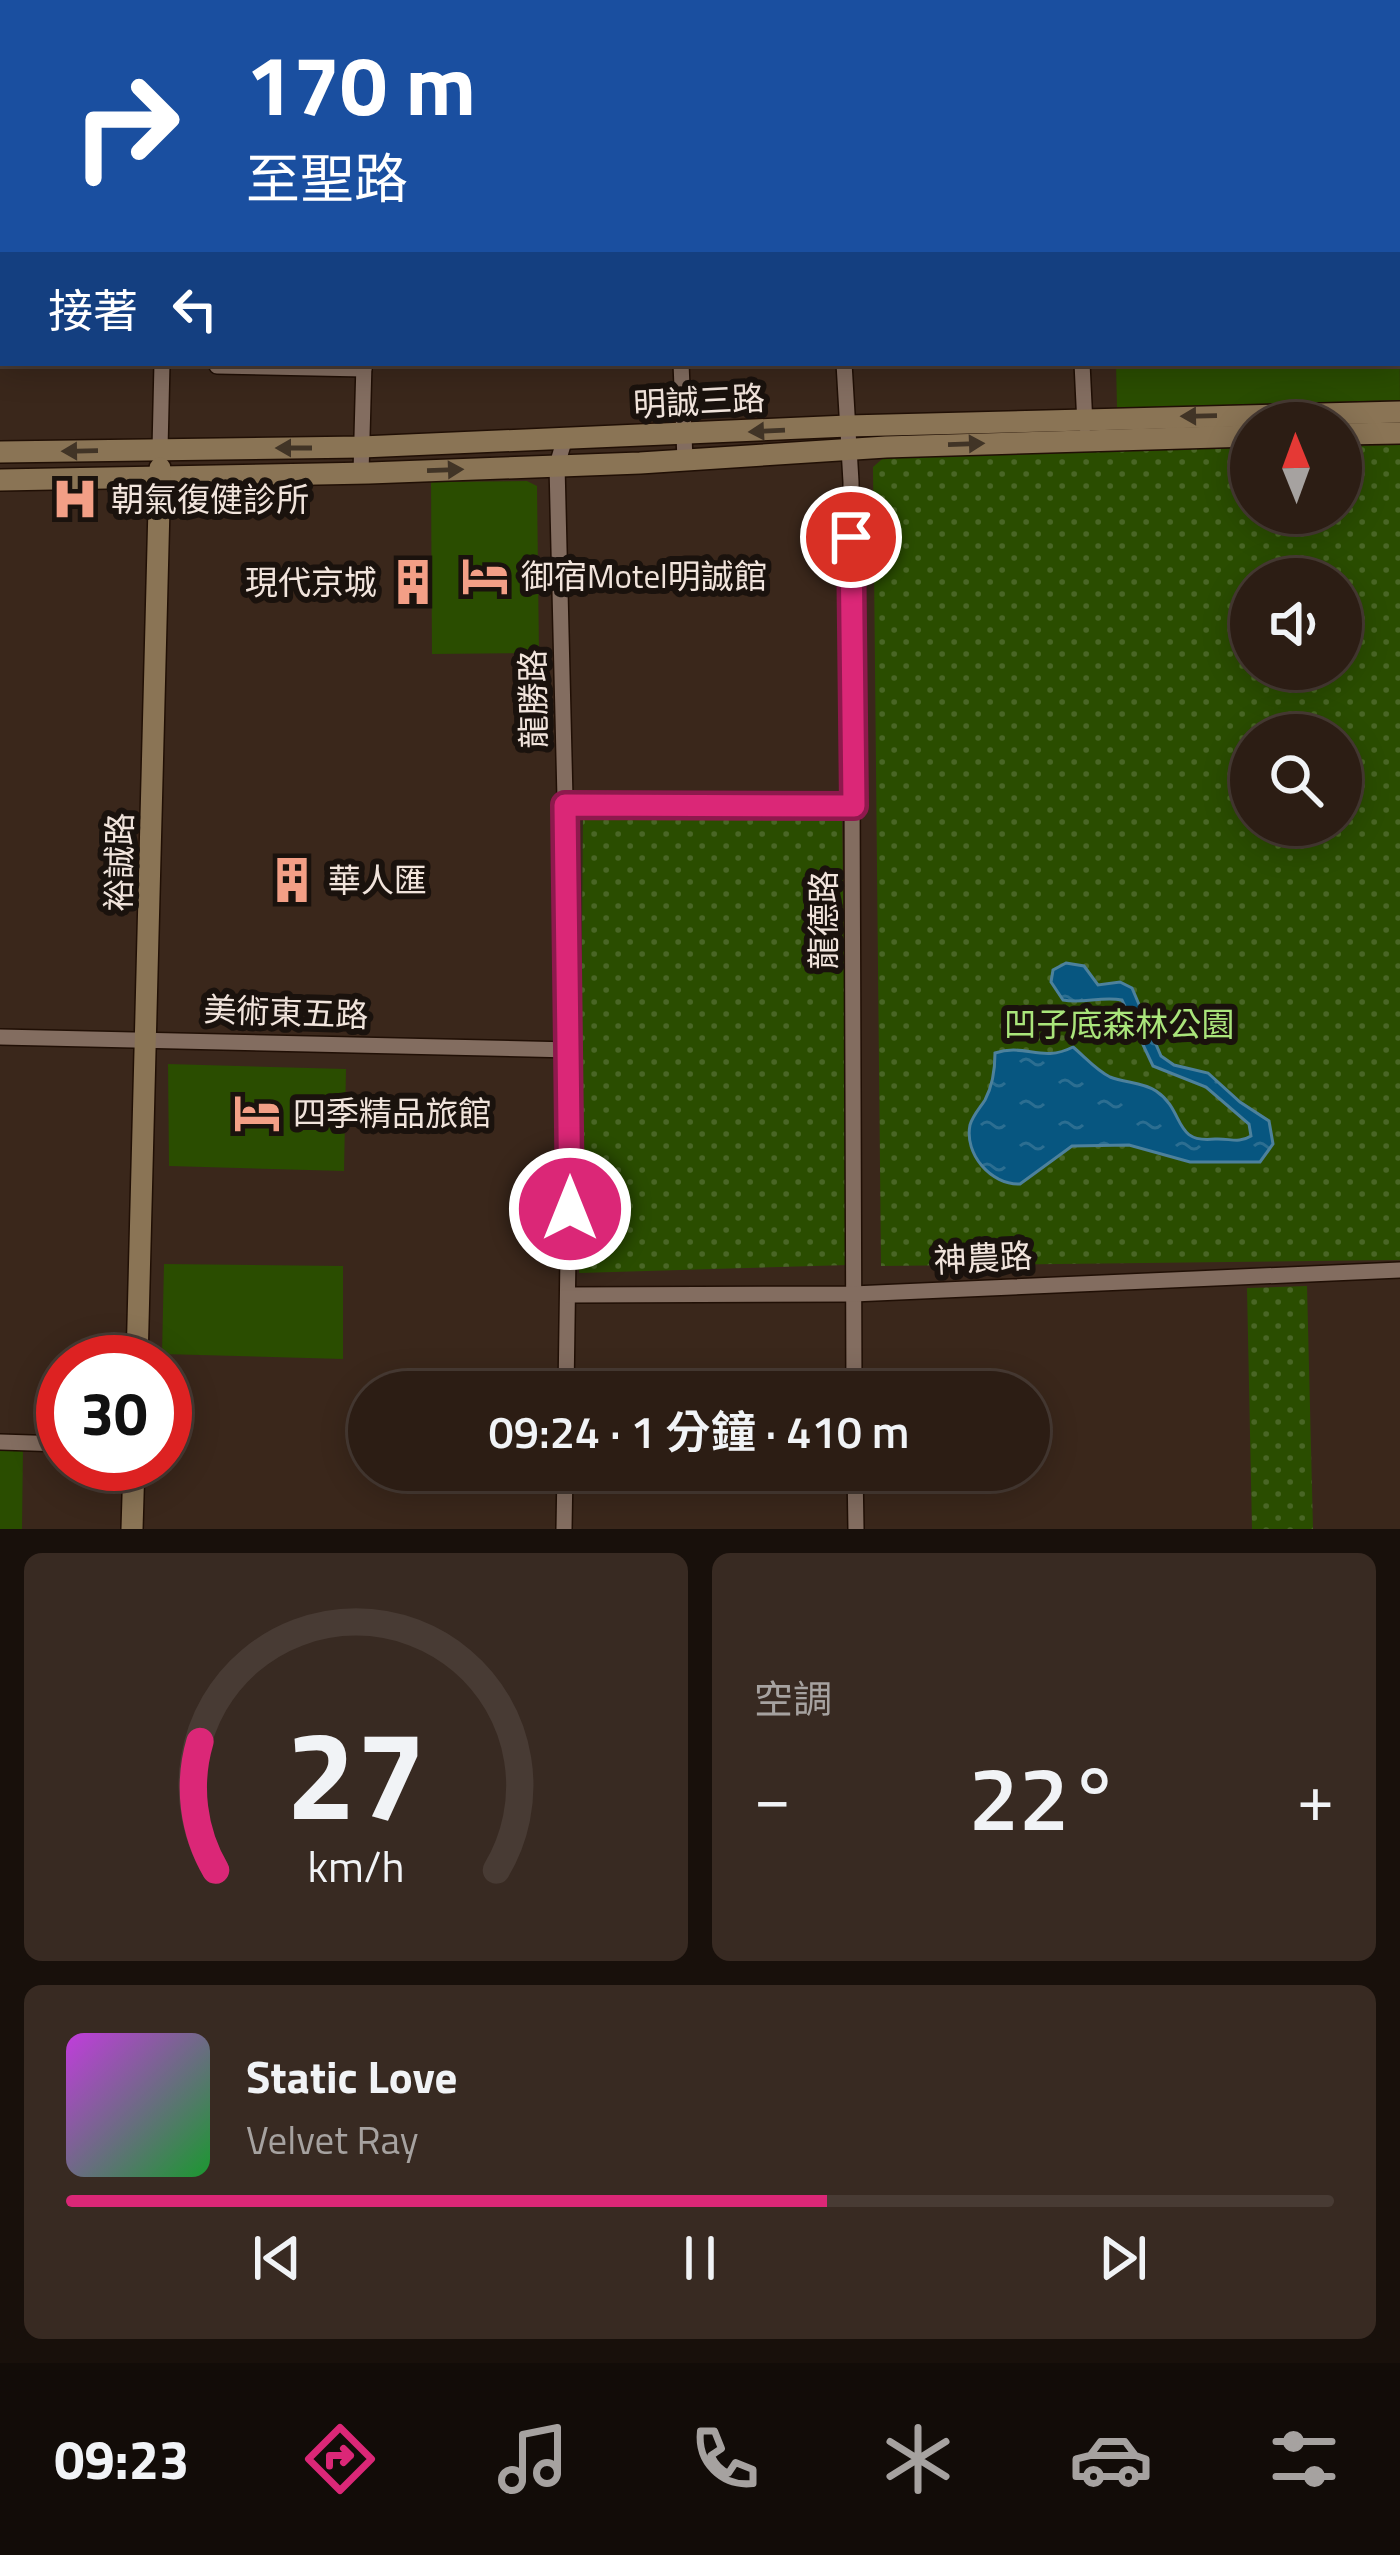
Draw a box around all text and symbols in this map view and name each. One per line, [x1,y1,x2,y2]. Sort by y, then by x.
text: 170 m [246,20,476,148]
icon: right [48,48,204,204]
text: 至聖路 [246,137,408,219]
text: 接著 [48,276,138,344]
icon: left [162,276,228,342]
street label: 明誠三路 [632,373,766,429]
north arrow [1230,402,1362,534]
map controls [1230,402,1362,846]
one-way arrow [1179,406,1217,425]
one-way arrow [747,422,785,441]
one-way arrow [948,434,986,453]
one-way arrow [274,438,312,458]
one-way arrow [60,441,98,460]
one-way arrow [427,460,465,479]
hospital icon: 朝氣復健診所 [50,474,100,524]
place label: 朝氣復健診所 [111,474,309,524]
pin [800,486,902,588]
icon: arrive [818,504,884,570]
hotel icon: 御宿Motel明誠館 [460,551,510,601]
place label: 御宿Motel明誠館 [521,551,767,601]
place label: 現代京城 [245,557,377,607]
building icon: 現代京城 [388,557,438,607]
button: sound [1230,558,1362,690]
street label: 龍勝路 [507,649,559,749]
button: search [1230,714,1362,846]
street label: 裕誠路 [93,812,145,912]
building icon: 華人匯 [267,855,317,905]
place label: 華人匯 [328,855,427,905]
street label: 龍德路 [798,871,848,970]
street label: 美術東五路 [203,984,369,1040]
park label: 凹子底森林公園 [1004,999,1235,1049]
hotel icon: 四季精品旅館 [232,1088,282,1138]
place label: 四季精品旅館 [293,1088,491,1138]
position arrow [507,1146,633,1272]
street label: 神農路 [932,1230,1034,1286]
speed limit sign: 30 [36,1335,192,1491]
text: 09:24 · 1 分鐘 · 410 m [489,1397,909,1465]
text: 空調 [754,1669,832,1728]
text: 27 [286,1678,426,1867]
text: 22° [968,1728,1120,1865]
text: − [754,1746,791,1847]
text: + [1297,1746,1334,1847]
text: km/h [307,1833,405,1899]
text: Static Love [246,2042,458,2110]
text: Velvet Ray [246,2110,419,2169]
icon: previous [244,2225,310,2291]
icon: pause [667,2225,733,2291]
icon: next [1090,2225,1156,2291]
icon: directions [298,2417,382,2501]
icon: music [491,2417,575,2501]
icon: phone [683,2417,767,2501]
icon: climate [876,2417,960,2501]
icon: car [1069,2417,1153,2501]
icon: filters [1262,2417,1346,2501]
text: 09:23 [54,2418,189,2500]

